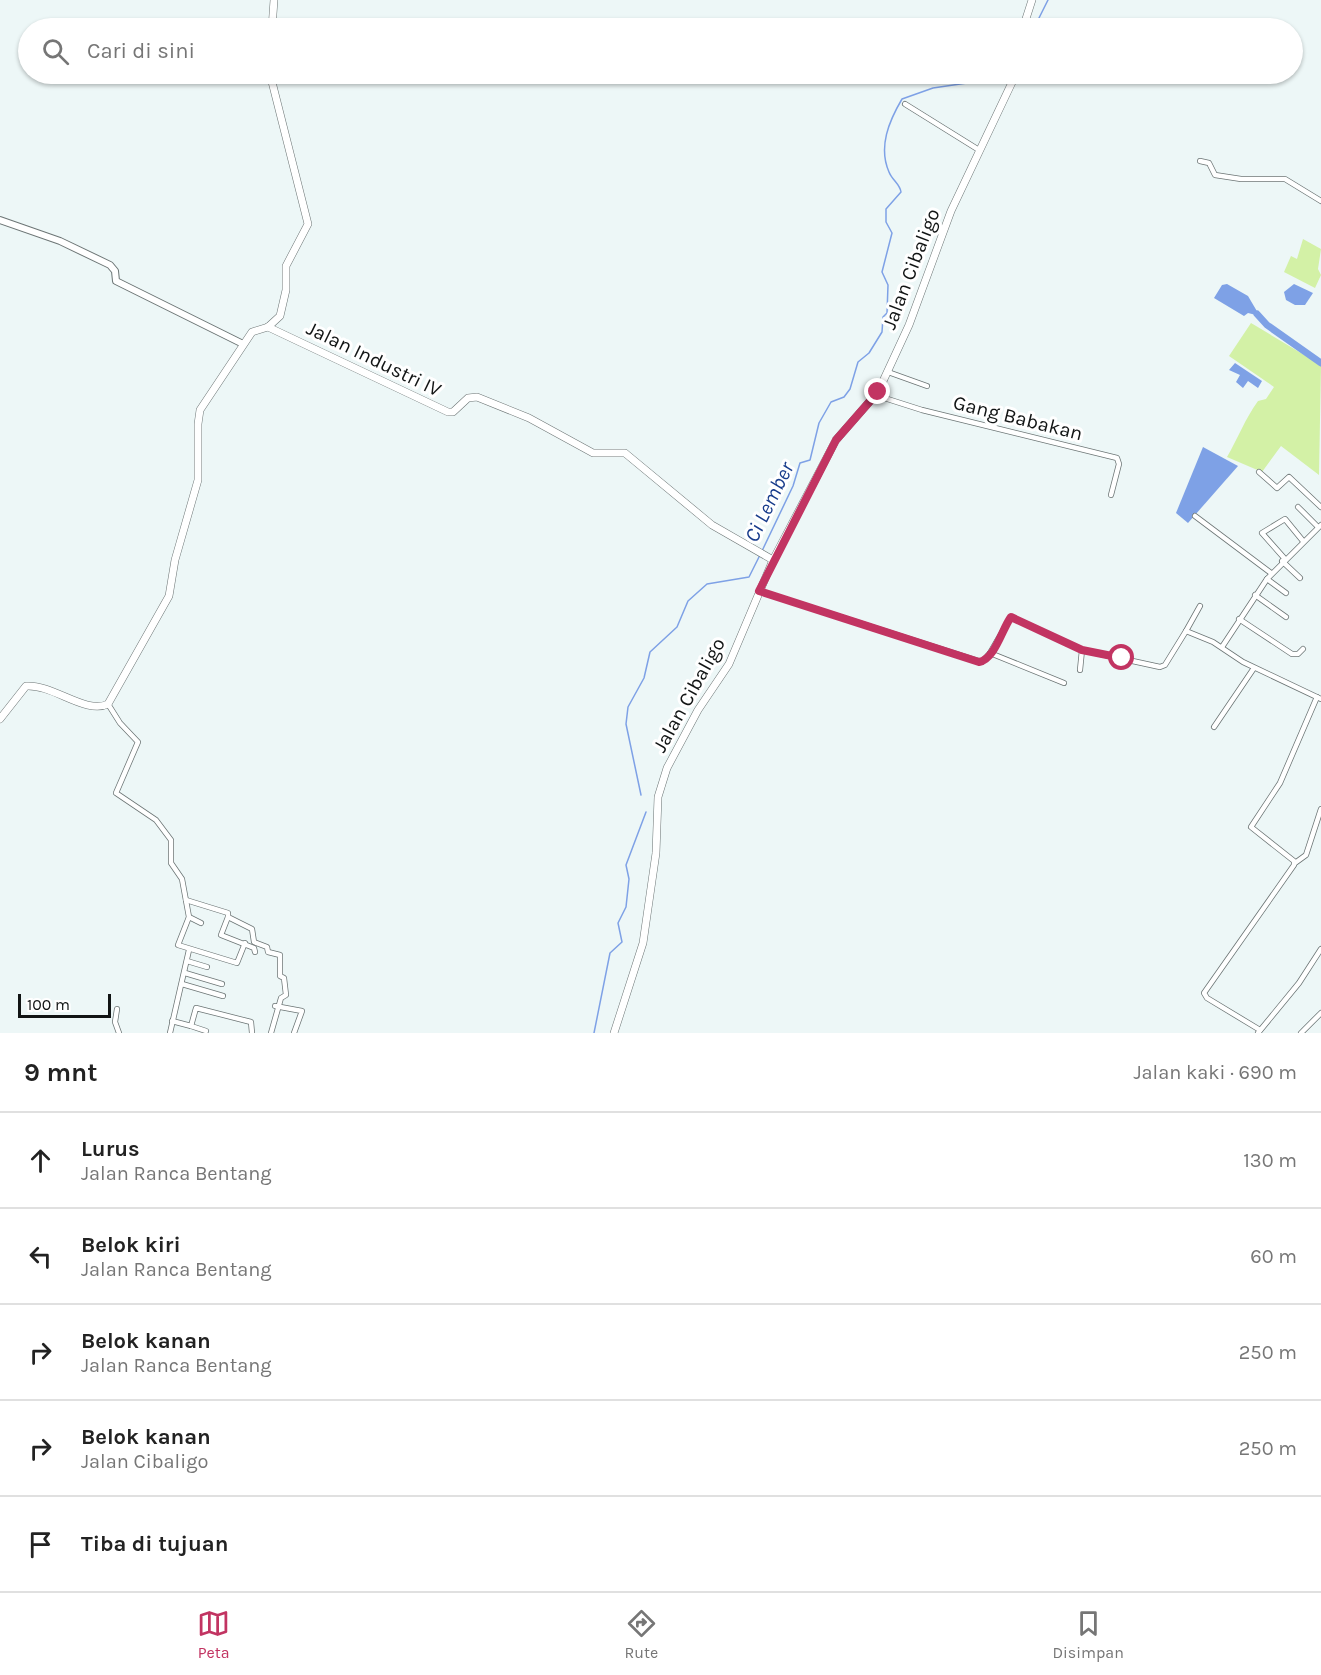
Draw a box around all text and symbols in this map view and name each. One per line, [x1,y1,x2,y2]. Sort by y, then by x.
search box [18,18,1303,84]
icon: search [39,35,72,68]
text: Cari di sini [87,38,195,64]
street label: Jalan Cibaligo [877,205,945,333]
street label: Jalan Industri IV [303,316,445,402]
route end [864,378,890,404]
street label: Gang Babakan [951,391,1085,445]
water label: Ci Lember [739,457,799,546]
street label: Jalan Cibaligo [648,634,730,756]
route start [1108,644,1134,670]
scale bar [18,991,111,1019]
text: 100 m [27,995,70,1014]
text: 9 mnt [24,1057,98,1088]
text: Jalan kaki · 690 m [1134,1061,1297,1084]
text: Lurus [81,1136,140,1162]
icon: ahead [24,1144,57,1177]
text: 130 m [1243,1149,1297,1172]
text: Jalan Ranca Bentang [81,1162,272,1185]
text: Belok kiri [81,1232,181,1258]
icon: left [24,1240,57,1273]
text: 60 m [1250,1245,1297,1268]
text: Jalan Ranca Bentang [81,1258,272,1281]
text: Belok kanan [81,1328,211,1354]
icon: right [24,1336,57,1369]
text: 250 m [1239,1341,1297,1364]
text: Jalan Ranca Bentang [81,1354,272,1377]
text: Belok kanan [81,1424,211,1450]
icon: right [24,1432,57,1465]
text: 250 m [1239,1437,1297,1460]
text: Jalan Cibaligo [81,1450,208,1473]
icon: arrive [24,1528,57,1561]
text: Tiba di tujuan [81,1531,228,1557]
tab: Peta [197,1607,230,1662]
tab: Rute [624,1607,658,1662]
tab: Disimpan [1053,1607,1124,1662]

